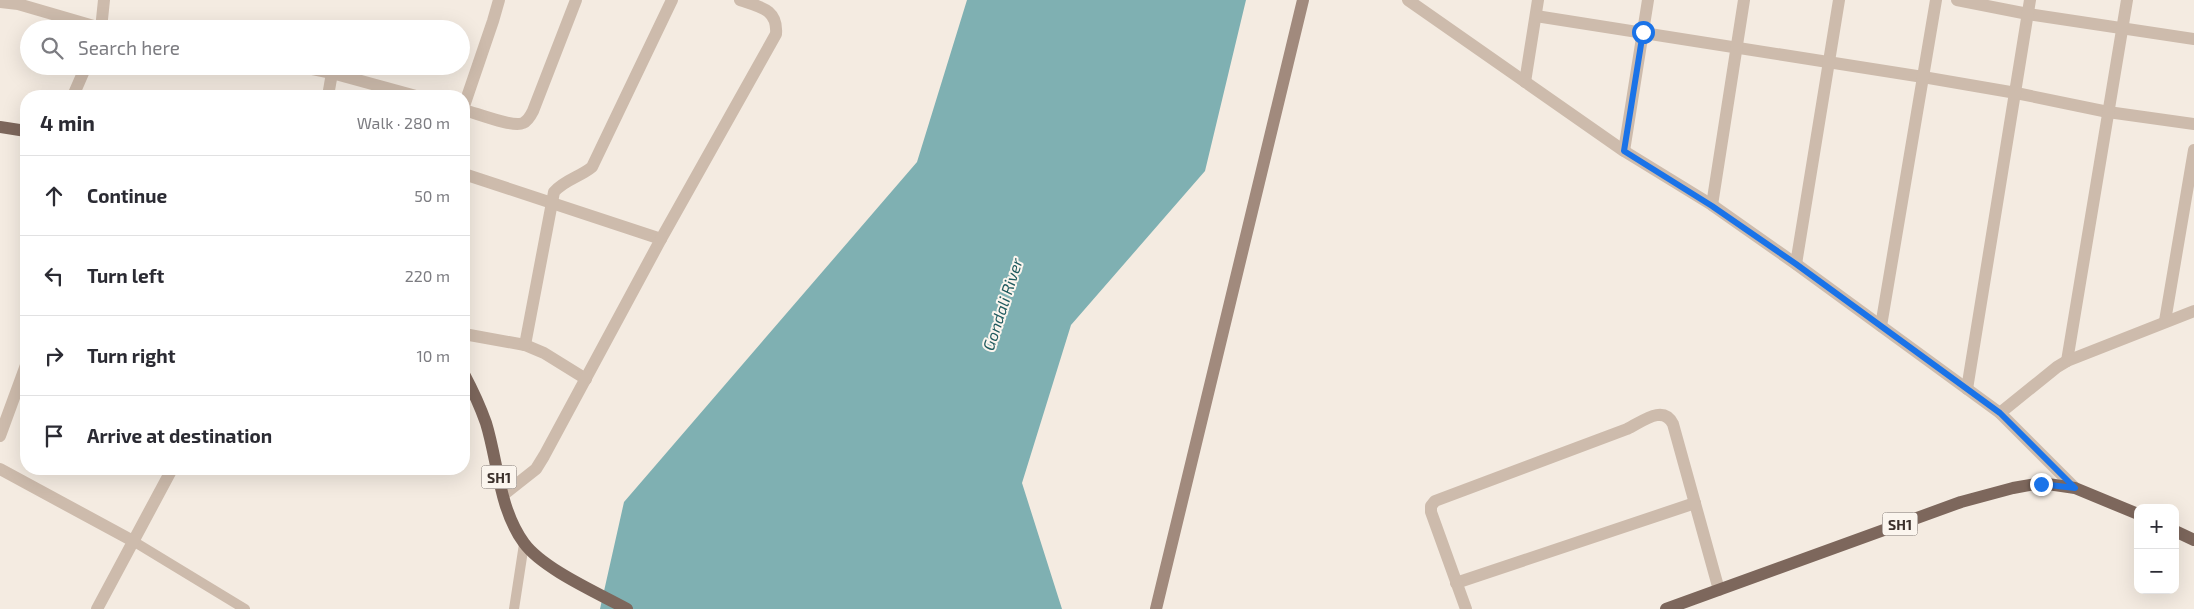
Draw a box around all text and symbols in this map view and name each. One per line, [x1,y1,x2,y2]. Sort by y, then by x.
search box [20,20,470,75]
route start [1632,21,1655,44]
icon: search [38,34,66,62]
text: Search here [78,36,180,59]
text: 4 min [40,110,95,135]
text: Walk · 280 m [357,113,450,132]
icon: ahead [40,182,68,210]
text: Continue [87,184,167,207]
text: 50 m [414,186,450,205]
water label: Gondali River [978,255,1026,353]
icon: left [40,262,68,290]
text: Turn left [87,264,164,287]
text: 220 m [405,266,450,285]
icon: right [40,342,68,370]
text: Turn right [87,344,175,367]
text: 10 m [416,346,450,365]
icon: arrive [40,422,68,450]
text: Arrive at destination [87,424,272,447]
road number: SH1 [482,466,516,488]
route end [2030,473,2053,496]
map controls [2134,504,2179,594]
button: + [2134,504,2179,549]
road number: SH1 [1882,512,1918,536]
button: − [2134,549,2179,594]

